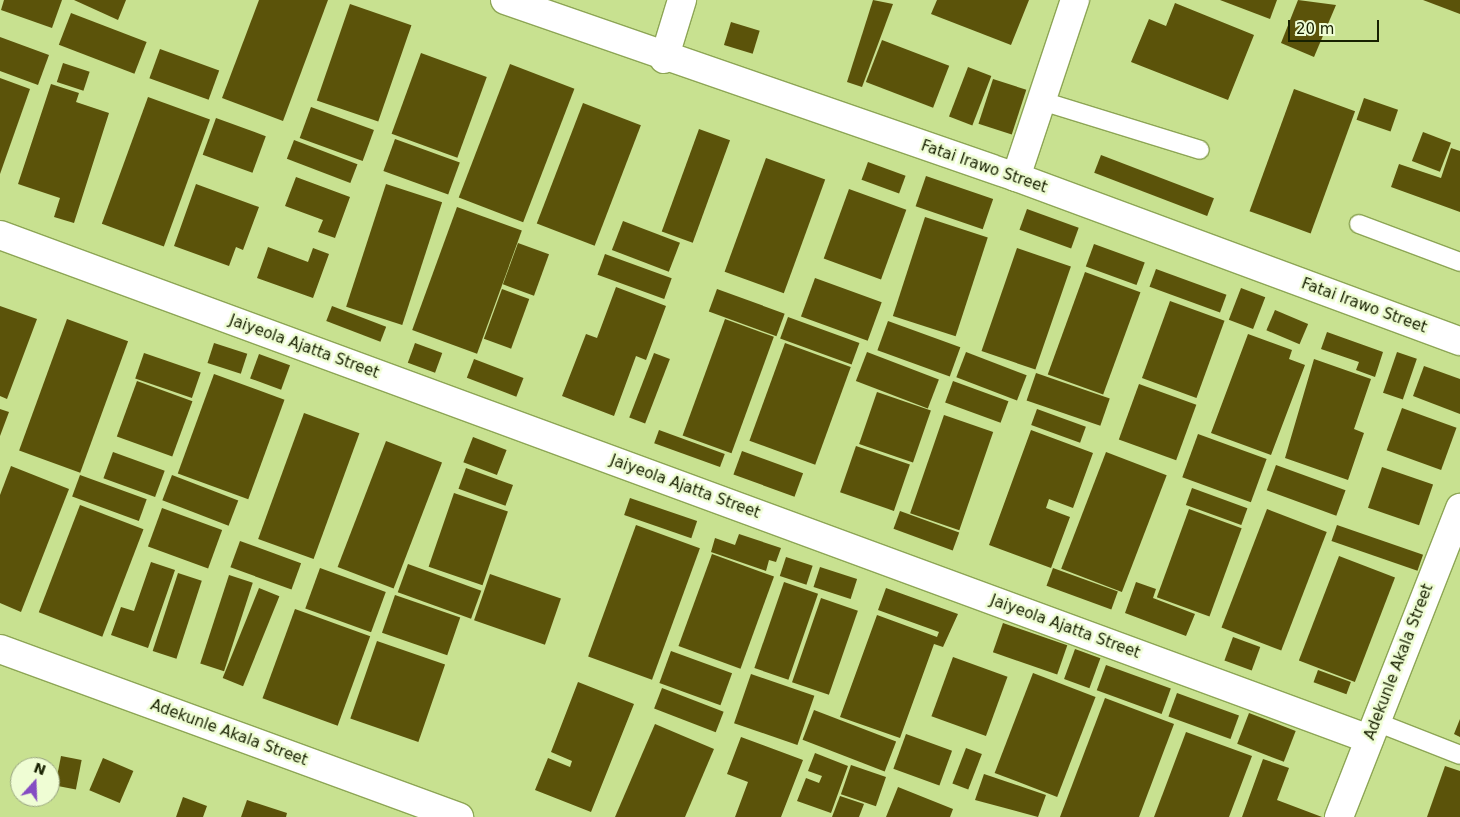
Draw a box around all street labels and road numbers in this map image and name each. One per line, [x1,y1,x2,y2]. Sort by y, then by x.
street label: Fatai Irawo Street [919,137,1049,197]
street label: Fatai Irawo Street [1299,275,1429,337]
street label: Jaiyeola Ajatta Street [227,312,381,382]
street label: Jaiyeola Ajatta Street [608,452,762,522]
street label: Adekunle Akala Street [1361,581,1437,743]
street label: Jaiyeola Ajatta Street [988,592,1142,662]
street label: Adekunle Akala Street [148,696,310,770]

